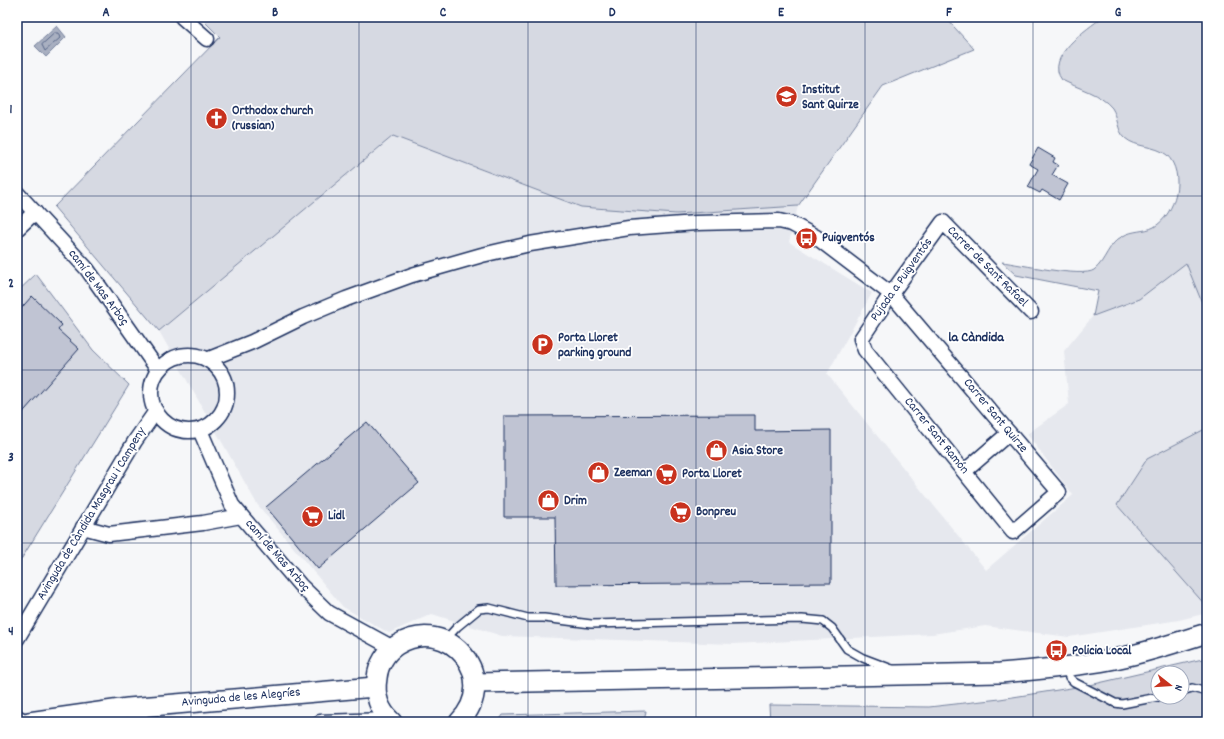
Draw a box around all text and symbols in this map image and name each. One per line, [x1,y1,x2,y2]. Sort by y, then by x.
text: A [102,4,110,23]
text: B [272,4,278,23]
text: C [440,4,447,23]
text: D [609,4,616,23]
text: E [778,4,785,23]
text: F [946,4,952,23]
text: G [1115,4,1122,23]
place label: Institut Sant Quirze [802,81,859,115]
school or university icon: Institut Sant Quirze [773,84,799,110]
text: 1 [10,101,13,120]
place label: Orthodox church (russian) [232,102,313,136]
church icon: Orthodox church (russian) [203,105,229,131]
street label: Carrer de Sant Rafael [942,222,1032,312]
bus stop icon: Puigventós [794,225,820,251]
place label: Puigventós [822,229,875,248]
street label: Pujada a Puigventós [866,234,938,326]
street label: camí de Mas Arboç [63,246,133,330]
text: 2 [8,275,14,294]
district label: la Càndida [948,328,1005,348]
place label: Porta Lloret parking ground [558,329,631,363]
parking icon: Porta Lloret parking ground [529,332,555,358]
street label: Carrer Sant Quirze [958,375,1032,458]
street label: Carrer Sant Ramón [899,393,973,479]
street label: Avinguda de Càndida Masgrau i Campeny [33,423,152,604]
shop icon: Asia Store [704,438,730,464]
place label: Asia Store [732,442,783,461]
text: 3 [8,449,14,468]
shop icon: Zeeman [585,460,611,486]
supermarket icon: Porta Lloret [654,461,680,487]
place label: Zeeman [614,464,652,483]
place label: Porta Lloret [682,465,742,484]
shop icon: Drim [536,488,562,514]
place label: Drim [564,492,587,511]
supermarket icon: Bonpreu [668,499,694,525]
supermarket icon: Lidl [300,503,326,529]
place label: Bonpreu [696,503,736,522]
place label: Lidl [328,507,346,526]
street label: camí de Mas Arboç [240,515,314,597]
text: 4 [8,623,14,642]
bus stop icon: Policia Local [1044,638,1070,664]
place label: Policia Local [1072,642,1132,661]
north arrow [1150,665,1190,705]
text: N [1169,682,1186,693]
street label: Avinguda de les Alegríes [181,683,301,713]

